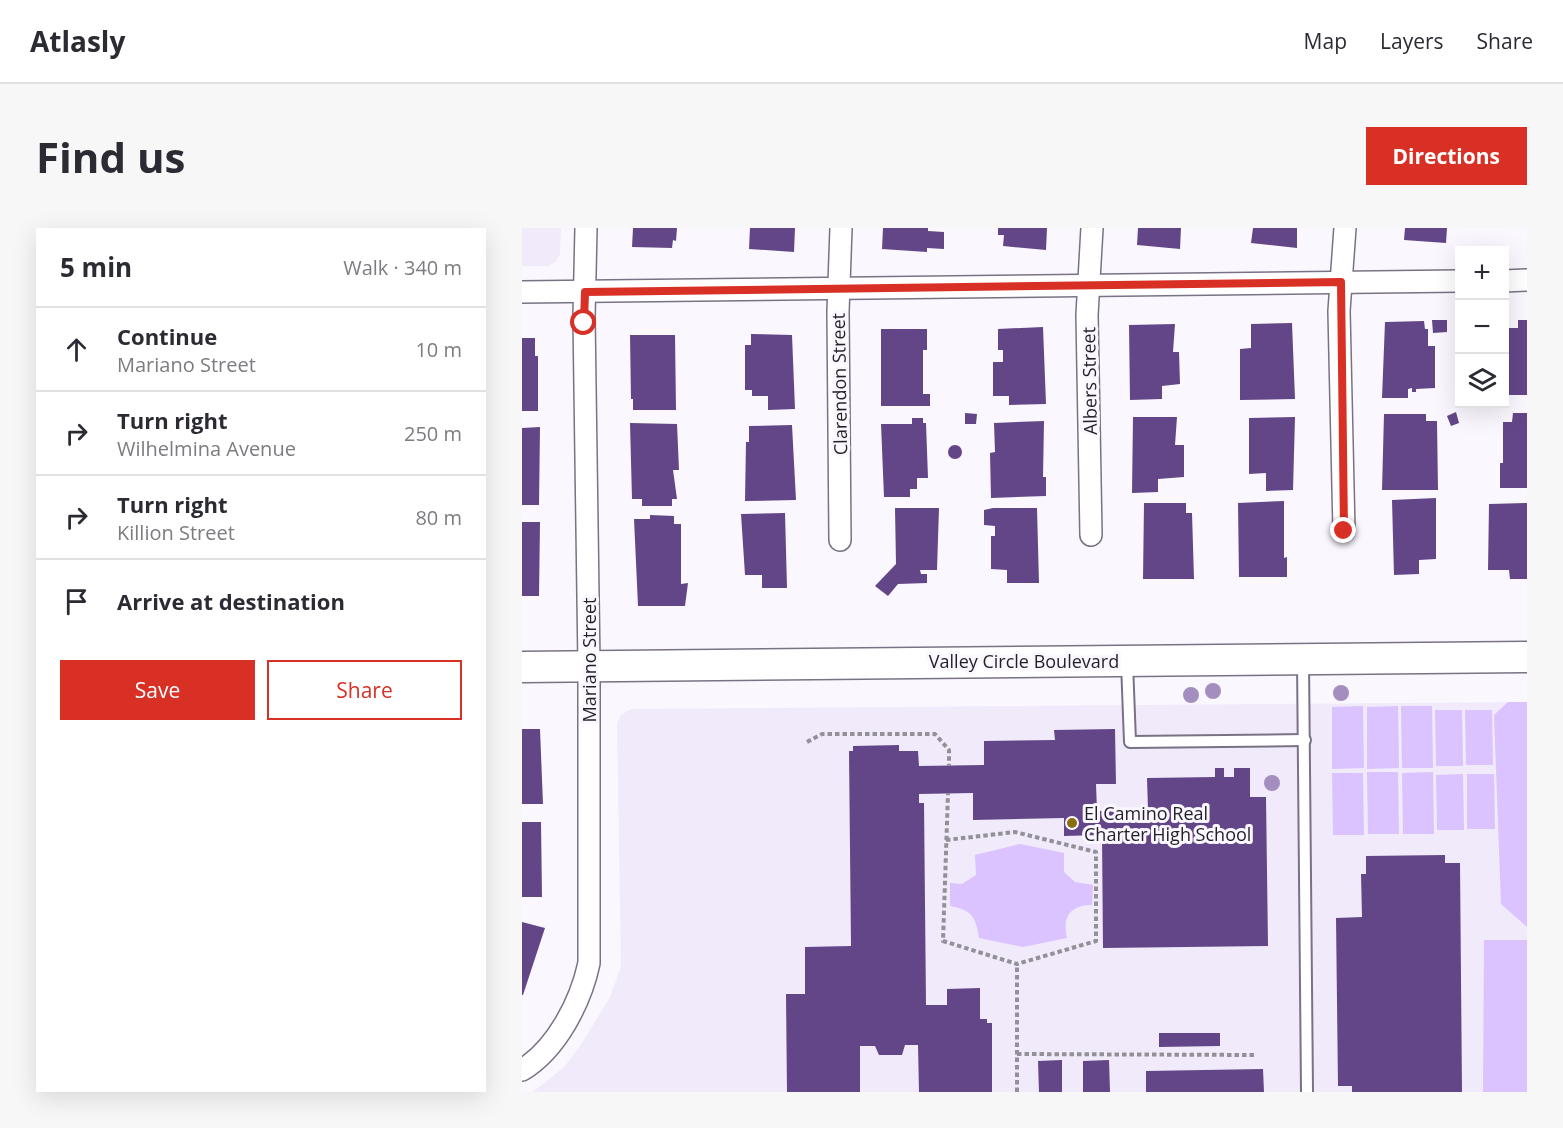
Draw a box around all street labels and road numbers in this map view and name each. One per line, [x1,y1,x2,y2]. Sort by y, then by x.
street label: Clarendon Street [826,313,852,455]
street label: Albers Street [1076,327,1102,435]
street label: Mariano Street [577,598,601,722]
street label: Valley Circle Boulevard [929,649,1119,673]

